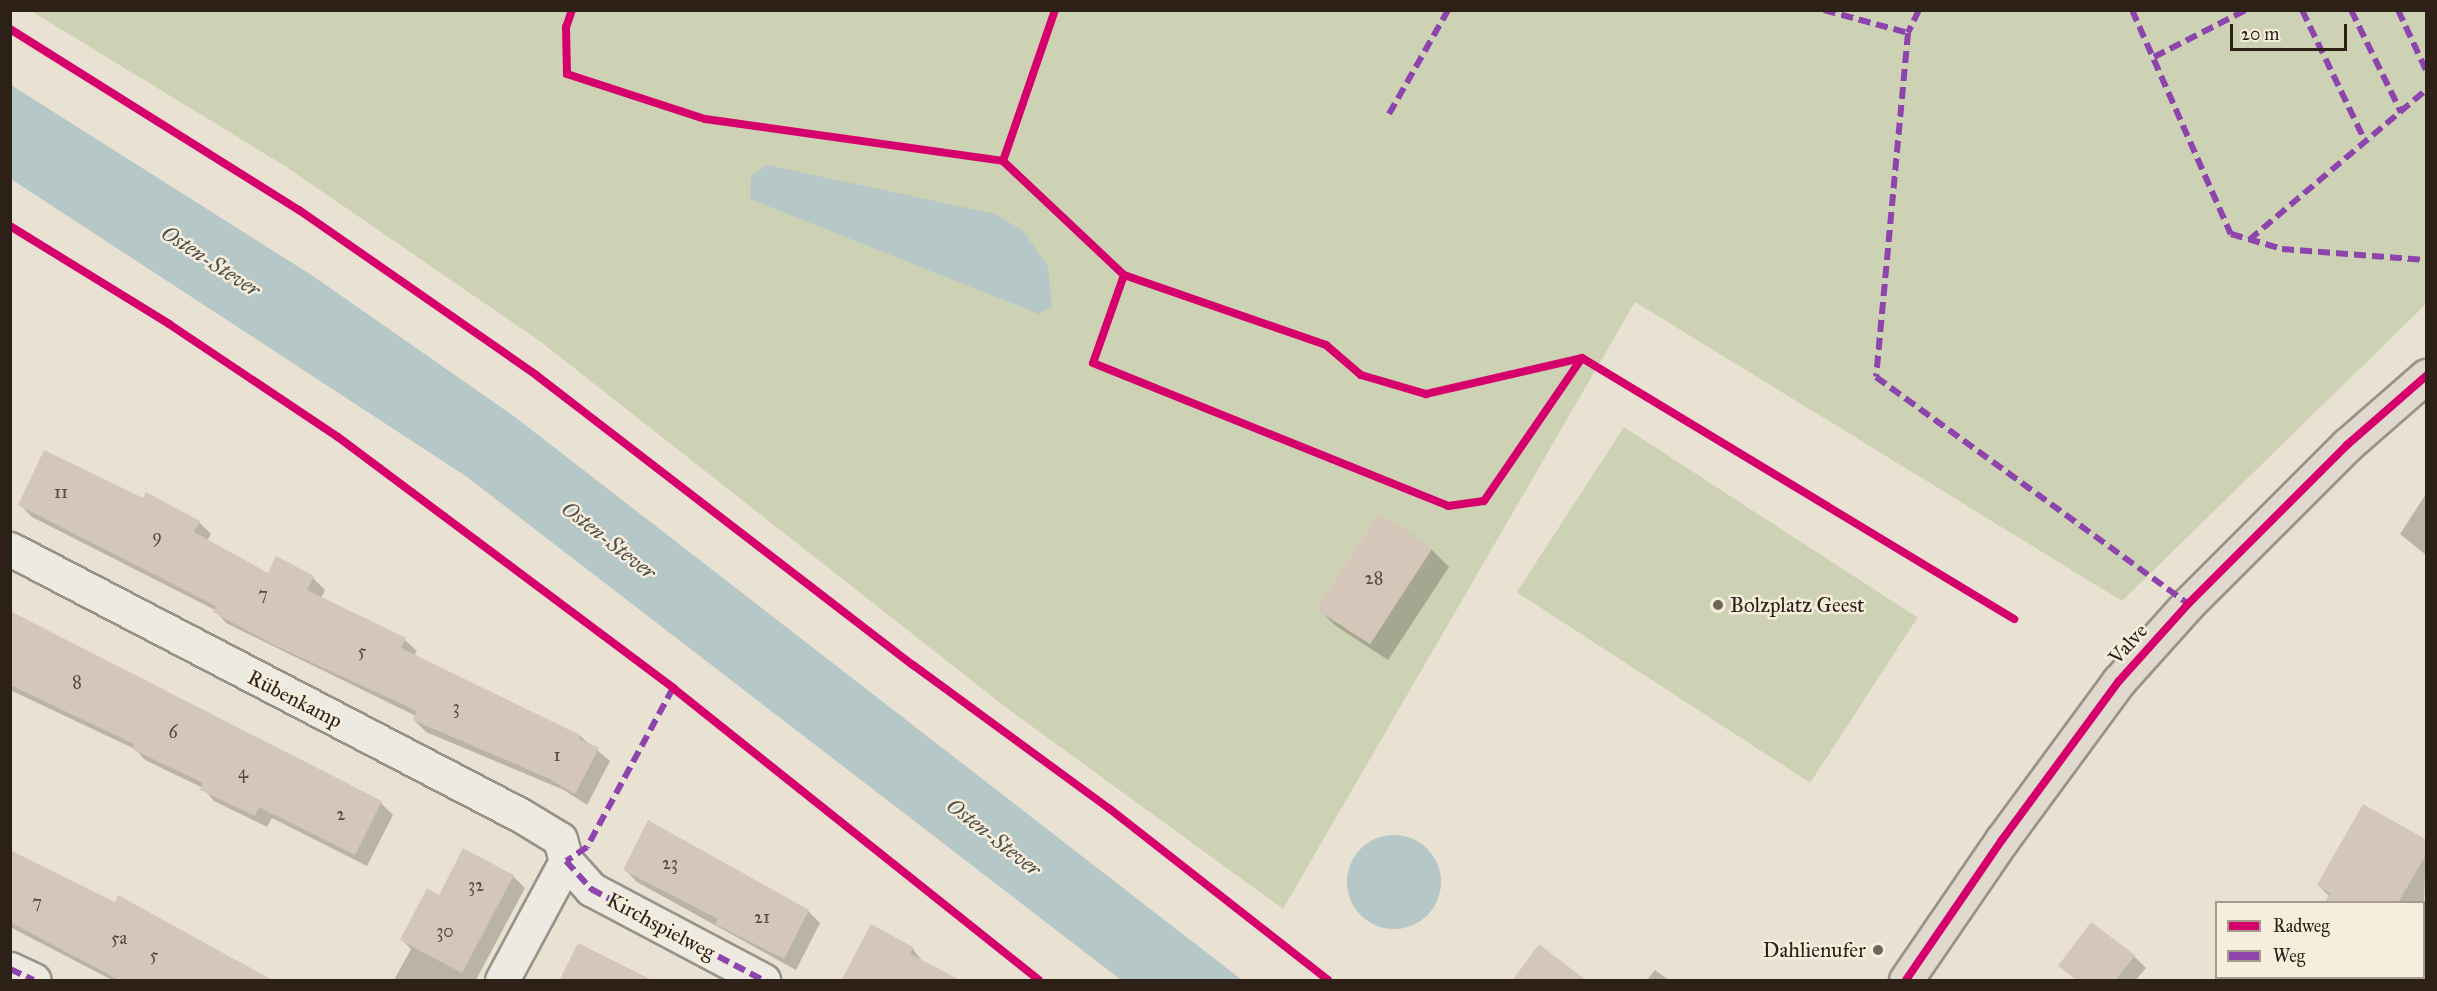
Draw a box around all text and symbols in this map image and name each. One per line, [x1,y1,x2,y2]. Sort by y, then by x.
scale bar [2233,12,2350,50]
text: 20 m [2241,23,2279,45]
water label: Osten-Stever [157,219,265,303]
house number: 11 [54,481,68,503]
water label: Osten-Stever [557,495,661,585]
house number: 9 [152,525,162,547]
house number: 28 [1365,567,1383,589]
house number: 7 [258,583,268,605]
place label: Bolzplatz Geest [1730,592,1864,618]
marker: Bolzplatz Geest [1711,598,1725,612]
street label: Valve [2103,619,2153,669]
house number: 5 [358,640,366,662]
street label: Rübenkamp [243,664,347,734]
house number: 8 [72,671,82,693]
house number: 3 [452,696,460,718]
house number: 6 [168,721,178,743]
house number: 1 [553,744,561,766]
house number: 4 [238,761,248,783]
water label: Osten-Stever [942,792,1046,882]
house number: 2 [337,803,345,825]
house number: 23 [662,852,678,874]
house number: 32 [468,874,484,896]
street label: Kirchspielweg [602,887,720,965]
house number: 7 [32,891,42,913]
legend [2215,901,2425,979]
house number: 21 [754,906,770,928]
text: Radweg [2273,915,2330,937]
house number: 30 [436,920,454,942]
house number: 5a [111,927,127,949]
place label: Dahlienufer [1763,937,1866,963]
marker: Dahlienufer [1871,943,1885,957]
house number: 5 [150,944,158,966]
text: Weg [2273,945,2305,967]

